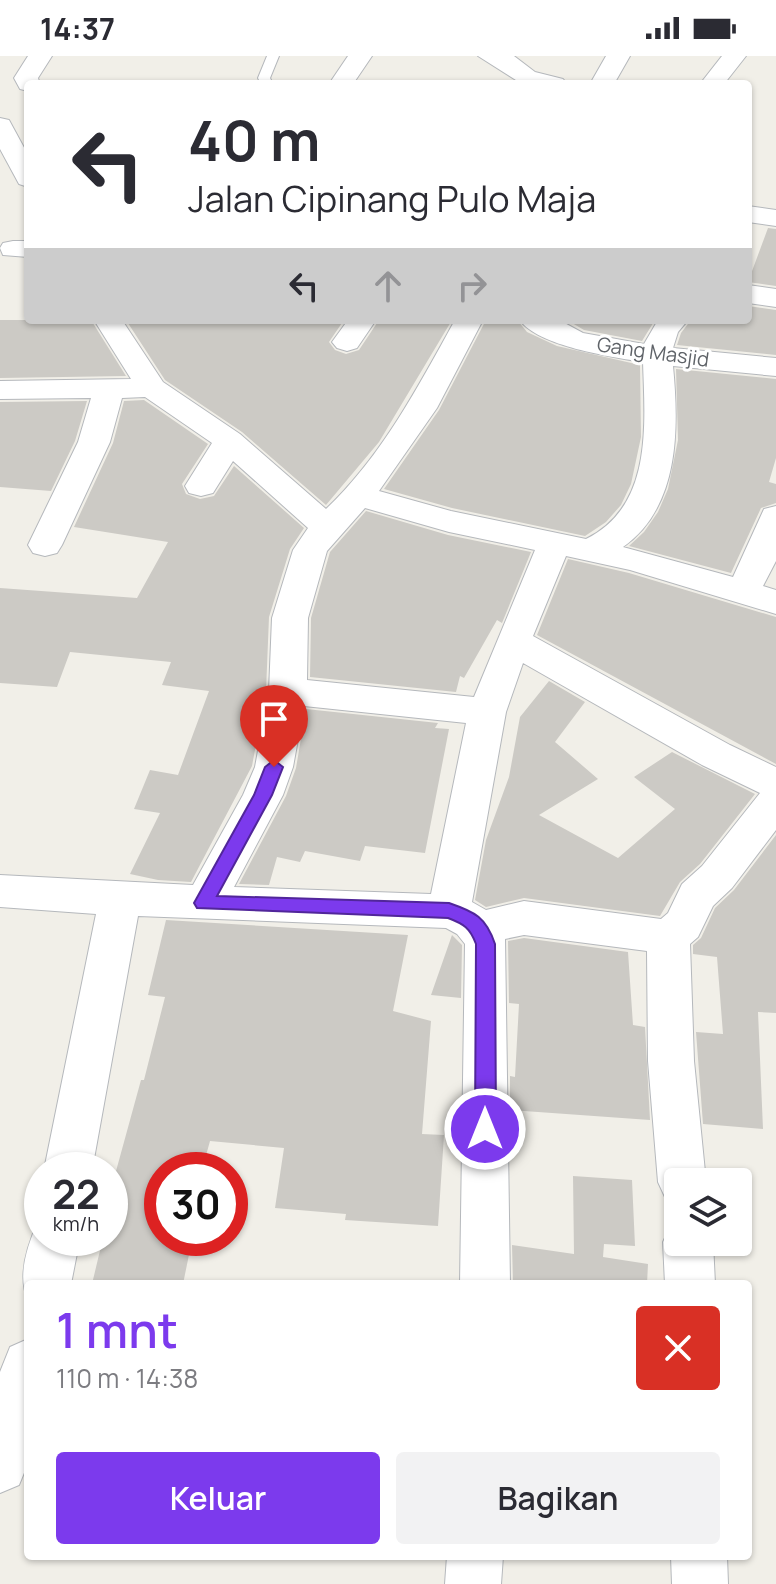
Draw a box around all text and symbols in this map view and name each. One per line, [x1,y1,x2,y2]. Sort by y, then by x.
text: 14:37 [40,8,115,49]
text: 40 m [188,101,320,178]
icon: left [56,112,160,216]
text: Jalan Cipinang Pulo Maja [188,174,596,223]
icon: left [282,264,326,308]
icon: ahead [366,264,410,308]
icon: right [450,264,494,308]
street label: Gang Masjid [595,330,711,373]
pin [240,685,308,767]
icon: arrive [252,697,296,741]
position arrow [443,1087,527,1171]
speed limit sign: 30 [144,1152,248,1256]
text: 22 [52,1166,100,1221]
map controls [664,1168,752,1256]
button: layers [664,1168,752,1256]
text: km/h [53,1210,99,1237]
text: 1 mnt [56,1297,178,1362]
button: close [636,1306,720,1390]
text: 110 m · 14:38 [56,1360,198,1396]
button: Keluar [56,1452,380,1544]
button: Bagikan [396,1452,720,1544]

